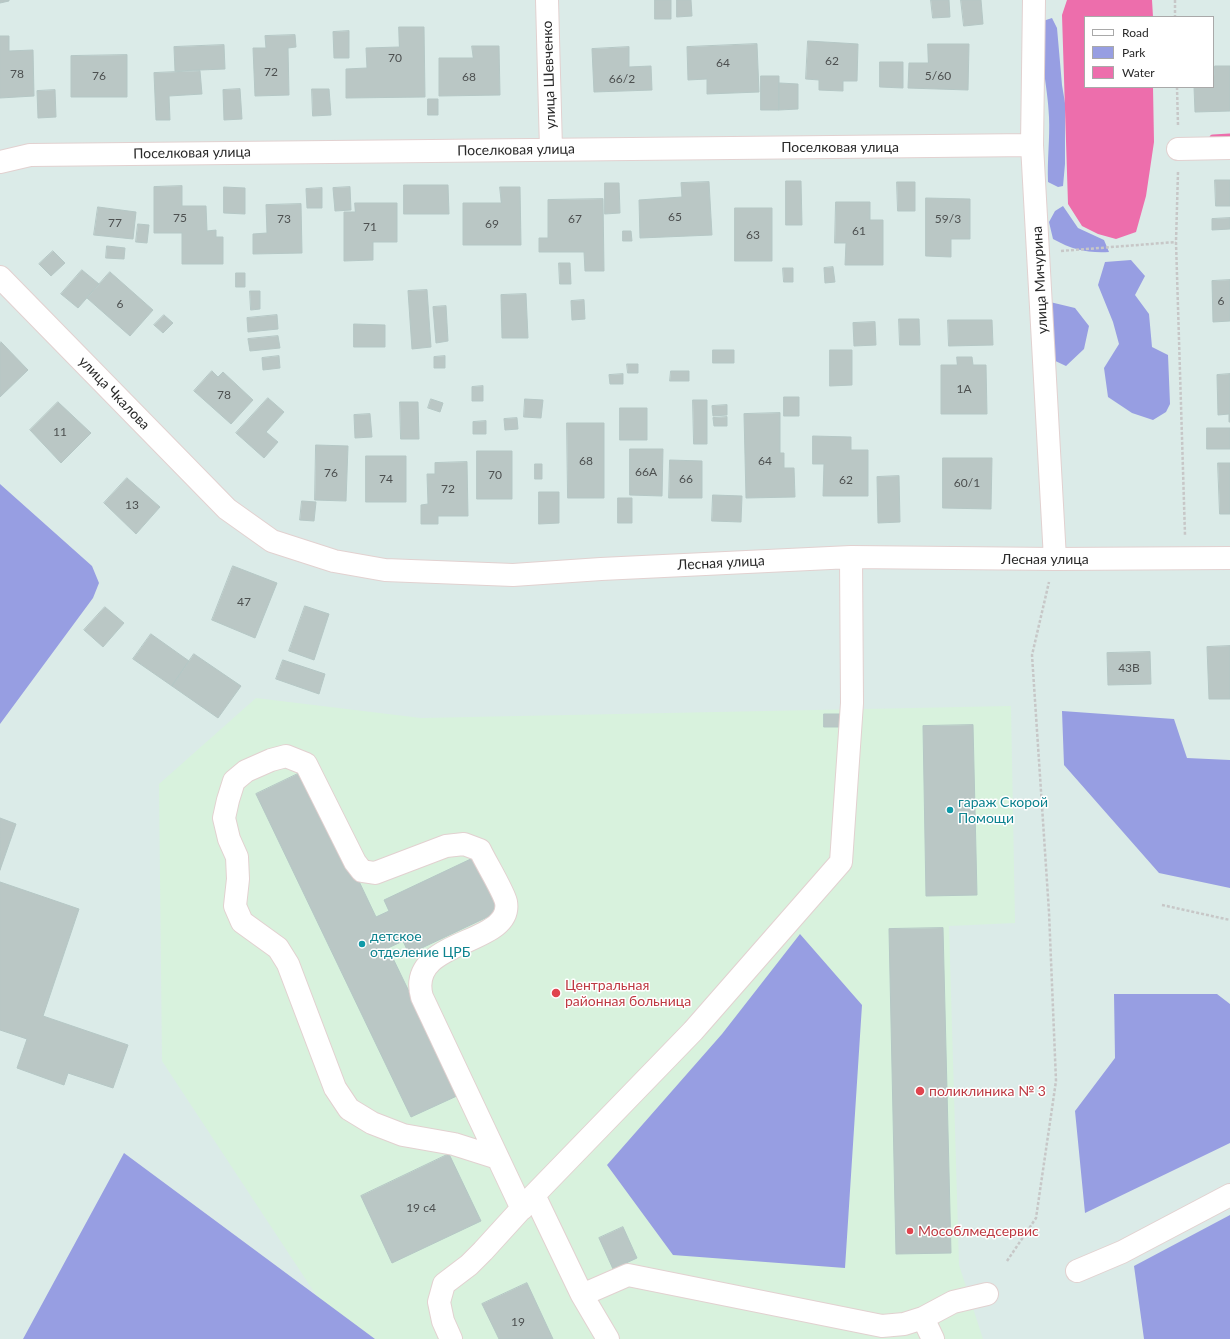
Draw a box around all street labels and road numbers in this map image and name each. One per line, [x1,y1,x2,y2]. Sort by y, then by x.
street label: улица Шевченко [539,21,559,129]
street label: Поселковая улица [781,139,899,155]
street label: Поселковая улица [457,141,575,159]
street label: Поселковая улица [133,144,251,162]
street label: улица Мичурина [1029,226,1051,334]
street label: улица Чкалова [75,353,153,433]
street label: Лесная улица [1001,551,1089,567]
street label: Лесная улица [677,552,765,574]

